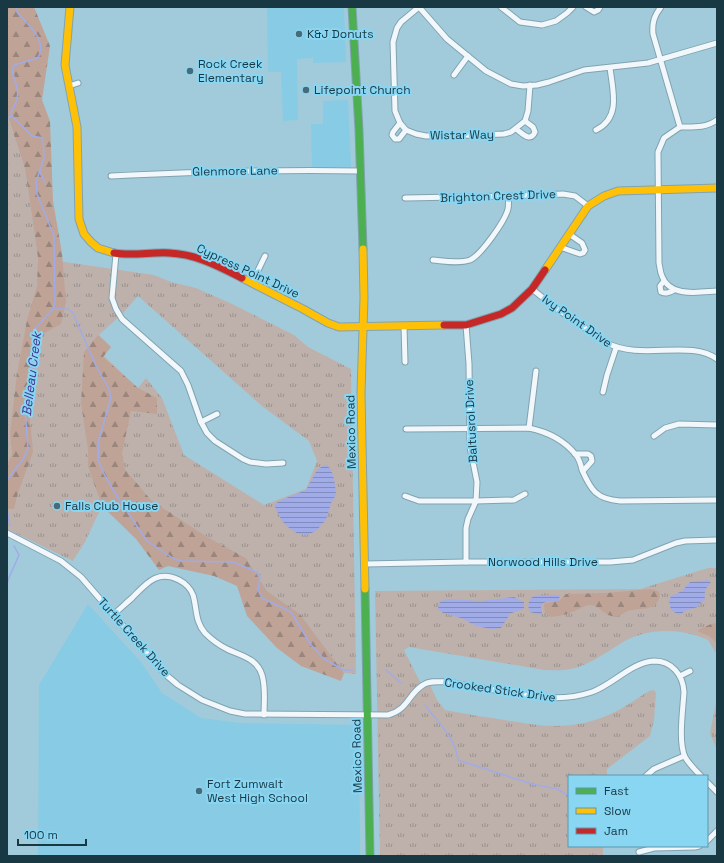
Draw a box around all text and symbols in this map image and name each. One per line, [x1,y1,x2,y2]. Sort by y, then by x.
place label: K&J Donuts [307,26,374,42]
marker: K&J Donuts [294,29,304,39]
place label: Rock Creek Elementary [198,56,264,86]
marker: Rock Creek Elementary [185,66,195,76]
place label: Lifepoint Church [314,82,411,98]
marker: Lifepoint Church [301,85,311,95]
street label: Wistar Way [430,126,494,144]
street label: Glenmore Lane [192,162,278,180]
street label: Brighton Crest Drive [440,186,556,206]
street label: Cypress Point Drive [194,240,302,302]
street label: Ivy Point Drive [539,291,615,351]
water label: Belleau Creek [18,329,45,417]
street label: Baltusrol Drive [461,379,481,463]
street label: Mexico Road [342,395,360,469]
place label: Falls Club House [65,498,158,514]
marker: Falls Club House [52,501,62,511]
street label: Norwood Hills Drive [488,554,598,570]
street label: Turtle Creek Drive [94,594,174,680]
street label: Crooked Stick Drive [443,674,557,706]
street label: Mexico Road [348,719,366,793]
legend [568,775,708,847]
place label: Fort Zumwalt West High School [207,776,308,806]
text: Fast [604,783,629,799]
marker: Fort Zumwalt West High School [194,786,204,796]
text: Slow [604,803,631,819]
scale bar [18,821,86,847]
text: Jam [604,823,628,839]
text: 100 m [24,827,58,843]

